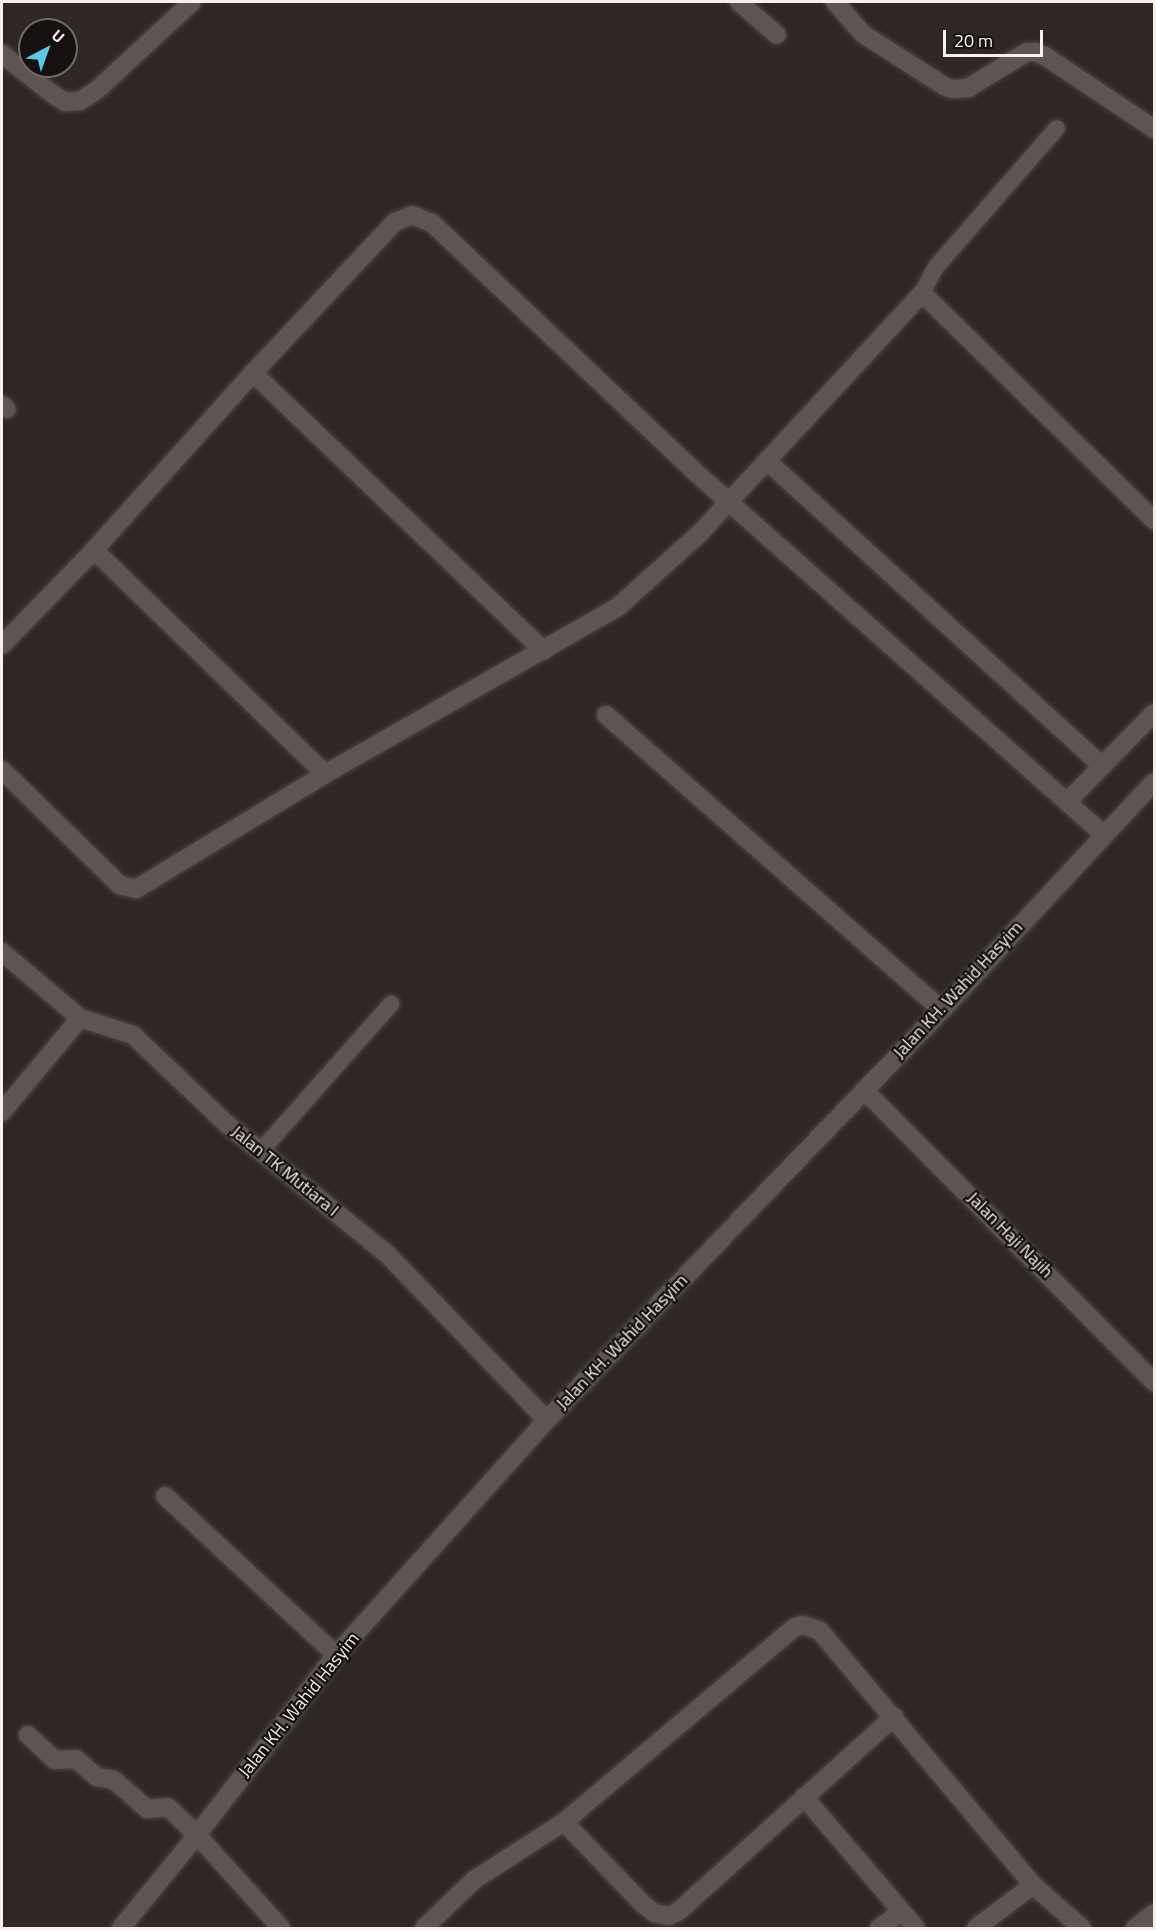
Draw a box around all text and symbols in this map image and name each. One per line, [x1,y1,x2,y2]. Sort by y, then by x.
north arrow [18,18,78,78]
scale bar [946,18,1046,56]
text: U [47,23,70,48]
text: 20 m [954,27,993,54]
street label: Jalan KH. Wahid Hasyim [889,917,1027,1063]
street label: Jalan TK Mutiara I [227,1121,343,1221]
street label: Jalan Haji Najih [962,1187,1058,1283]
street label: Jalan KH. Wahid Hasyim [552,1270,692,1414]
street label: Jalan KH. Wahid Hasyim [234,1628,364,1782]

